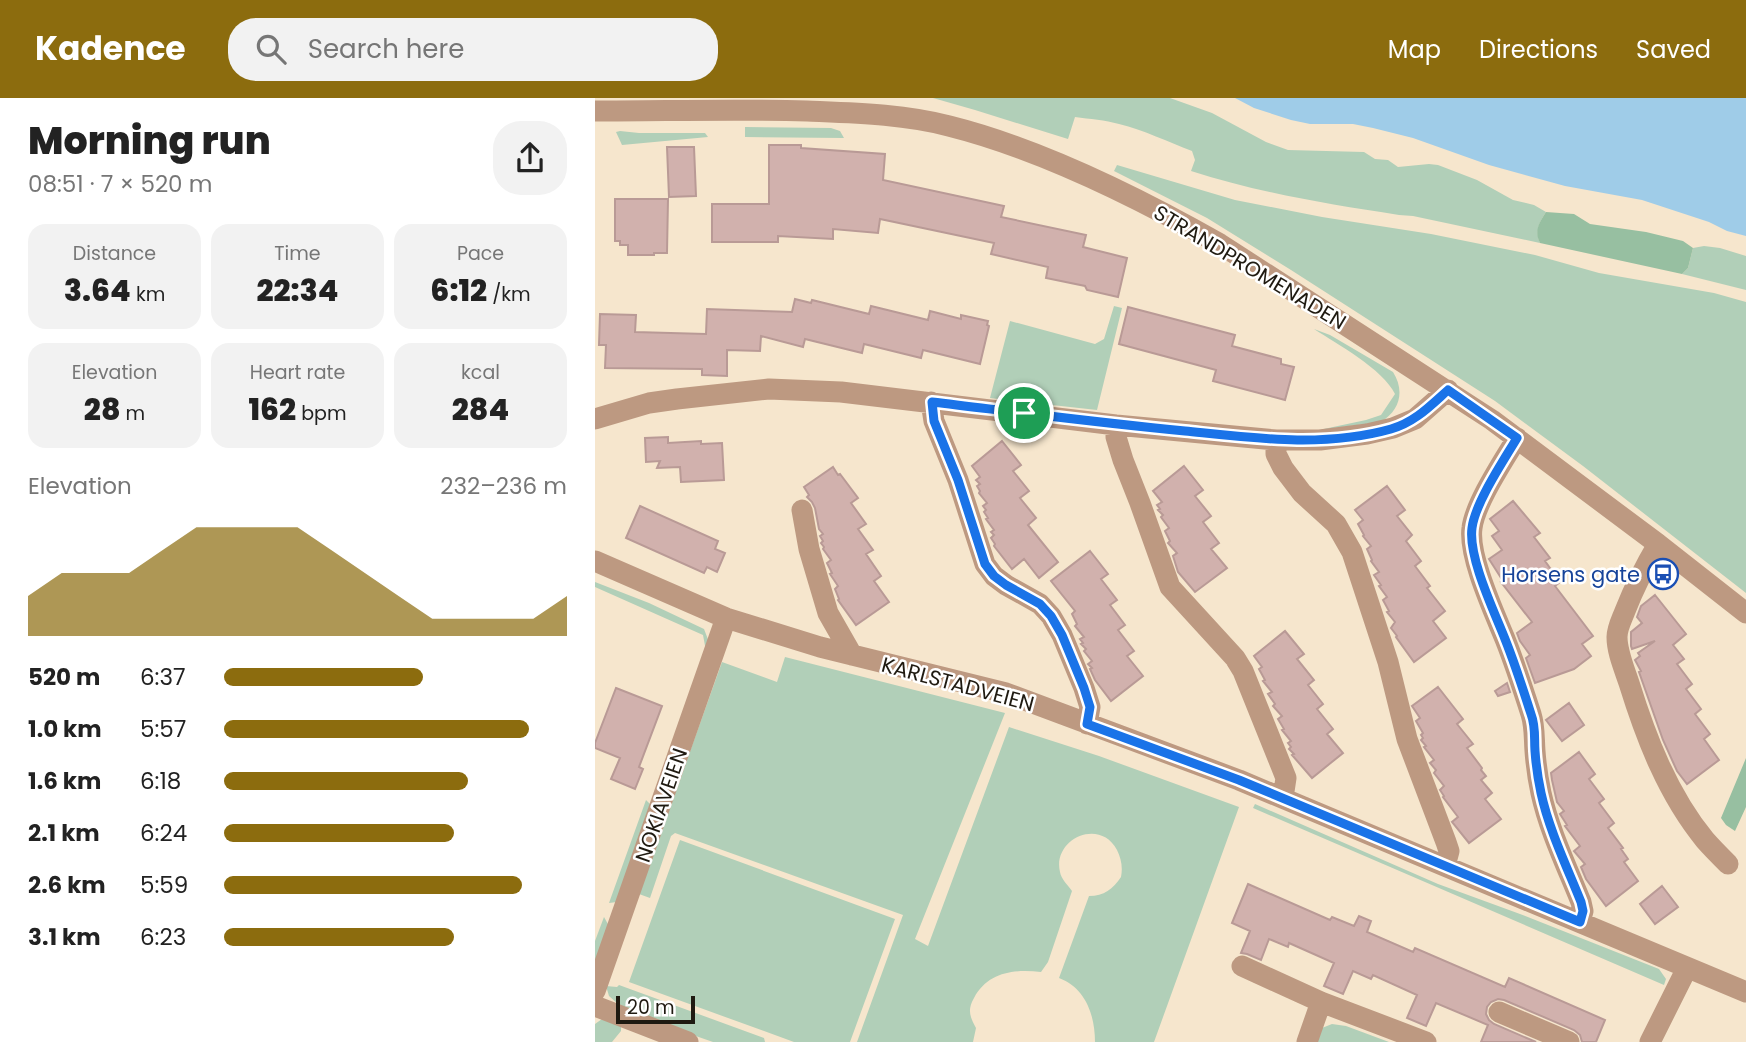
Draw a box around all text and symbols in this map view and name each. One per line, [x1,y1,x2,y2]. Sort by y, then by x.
search box [228,18,718,81]
text: Kadence [35,25,186,72]
icon: search [252,30,290,68]
text: Search here [308,31,464,67]
text: Map [1388,33,1441,66]
text: Directions [1479,33,1598,66]
text: Saved [1636,33,1711,66]
text: Morning run [28,114,271,167]
button: share [493,121,567,195]
text: 08:51 · 7 × 520 m [28,168,212,200]
street label: STRANDPROMENADEN [1148,198,1352,336]
text: Distance [73,240,156,267]
text: Time [274,240,321,267]
text: Pace [457,240,504,267]
text: 3.64 [64,269,131,312]
text: 22:34 [256,269,339,312]
text: 6:12 [430,269,487,312]
text: km [131,281,165,308]
text: /km [487,281,531,308]
text: Elevation [72,359,157,386]
text: Heart rate [250,359,345,386]
text: kcal [461,359,500,386]
pin [994,383,1054,443]
text: 28 [84,388,121,431]
text: 162 [248,388,296,431]
text: 284 [452,388,509,431]
icon: arrive [1005,394,1043,432]
text: m [121,400,145,427]
text: bpm [296,400,347,427]
text: Elevation [28,470,132,502]
text: 232–236 m [440,470,567,502]
bus stop icon: Horsens gate [1646,557,1680,591]
place label: Horsens gate [1501,560,1640,589]
street label: KARLSTADVEIEN [878,650,1038,718]
text: 520 m [28,661,100,693]
text: 6:37 [140,661,186,693]
text: 1.0 km [28,713,102,745]
text: 5:57 [140,713,186,745]
street label: NOKIAVEIEN [628,744,694,866]
text: 1.6 km [28,765,101,797]
text: 6:18 [140,765,181,797]
text: 2.1 km [28,817,100,849]
text: 6:24 [140,817,187,849]
text: 2.6 km [28,869,106,901]
text: 5:59 [140,869,188,901]
text: 3.1 km [28,921,101,953]
text: 6:23 [140,921,186,953]
scale bar [616,993,695,1025]
text: 20 m [627,994,675,1021]

